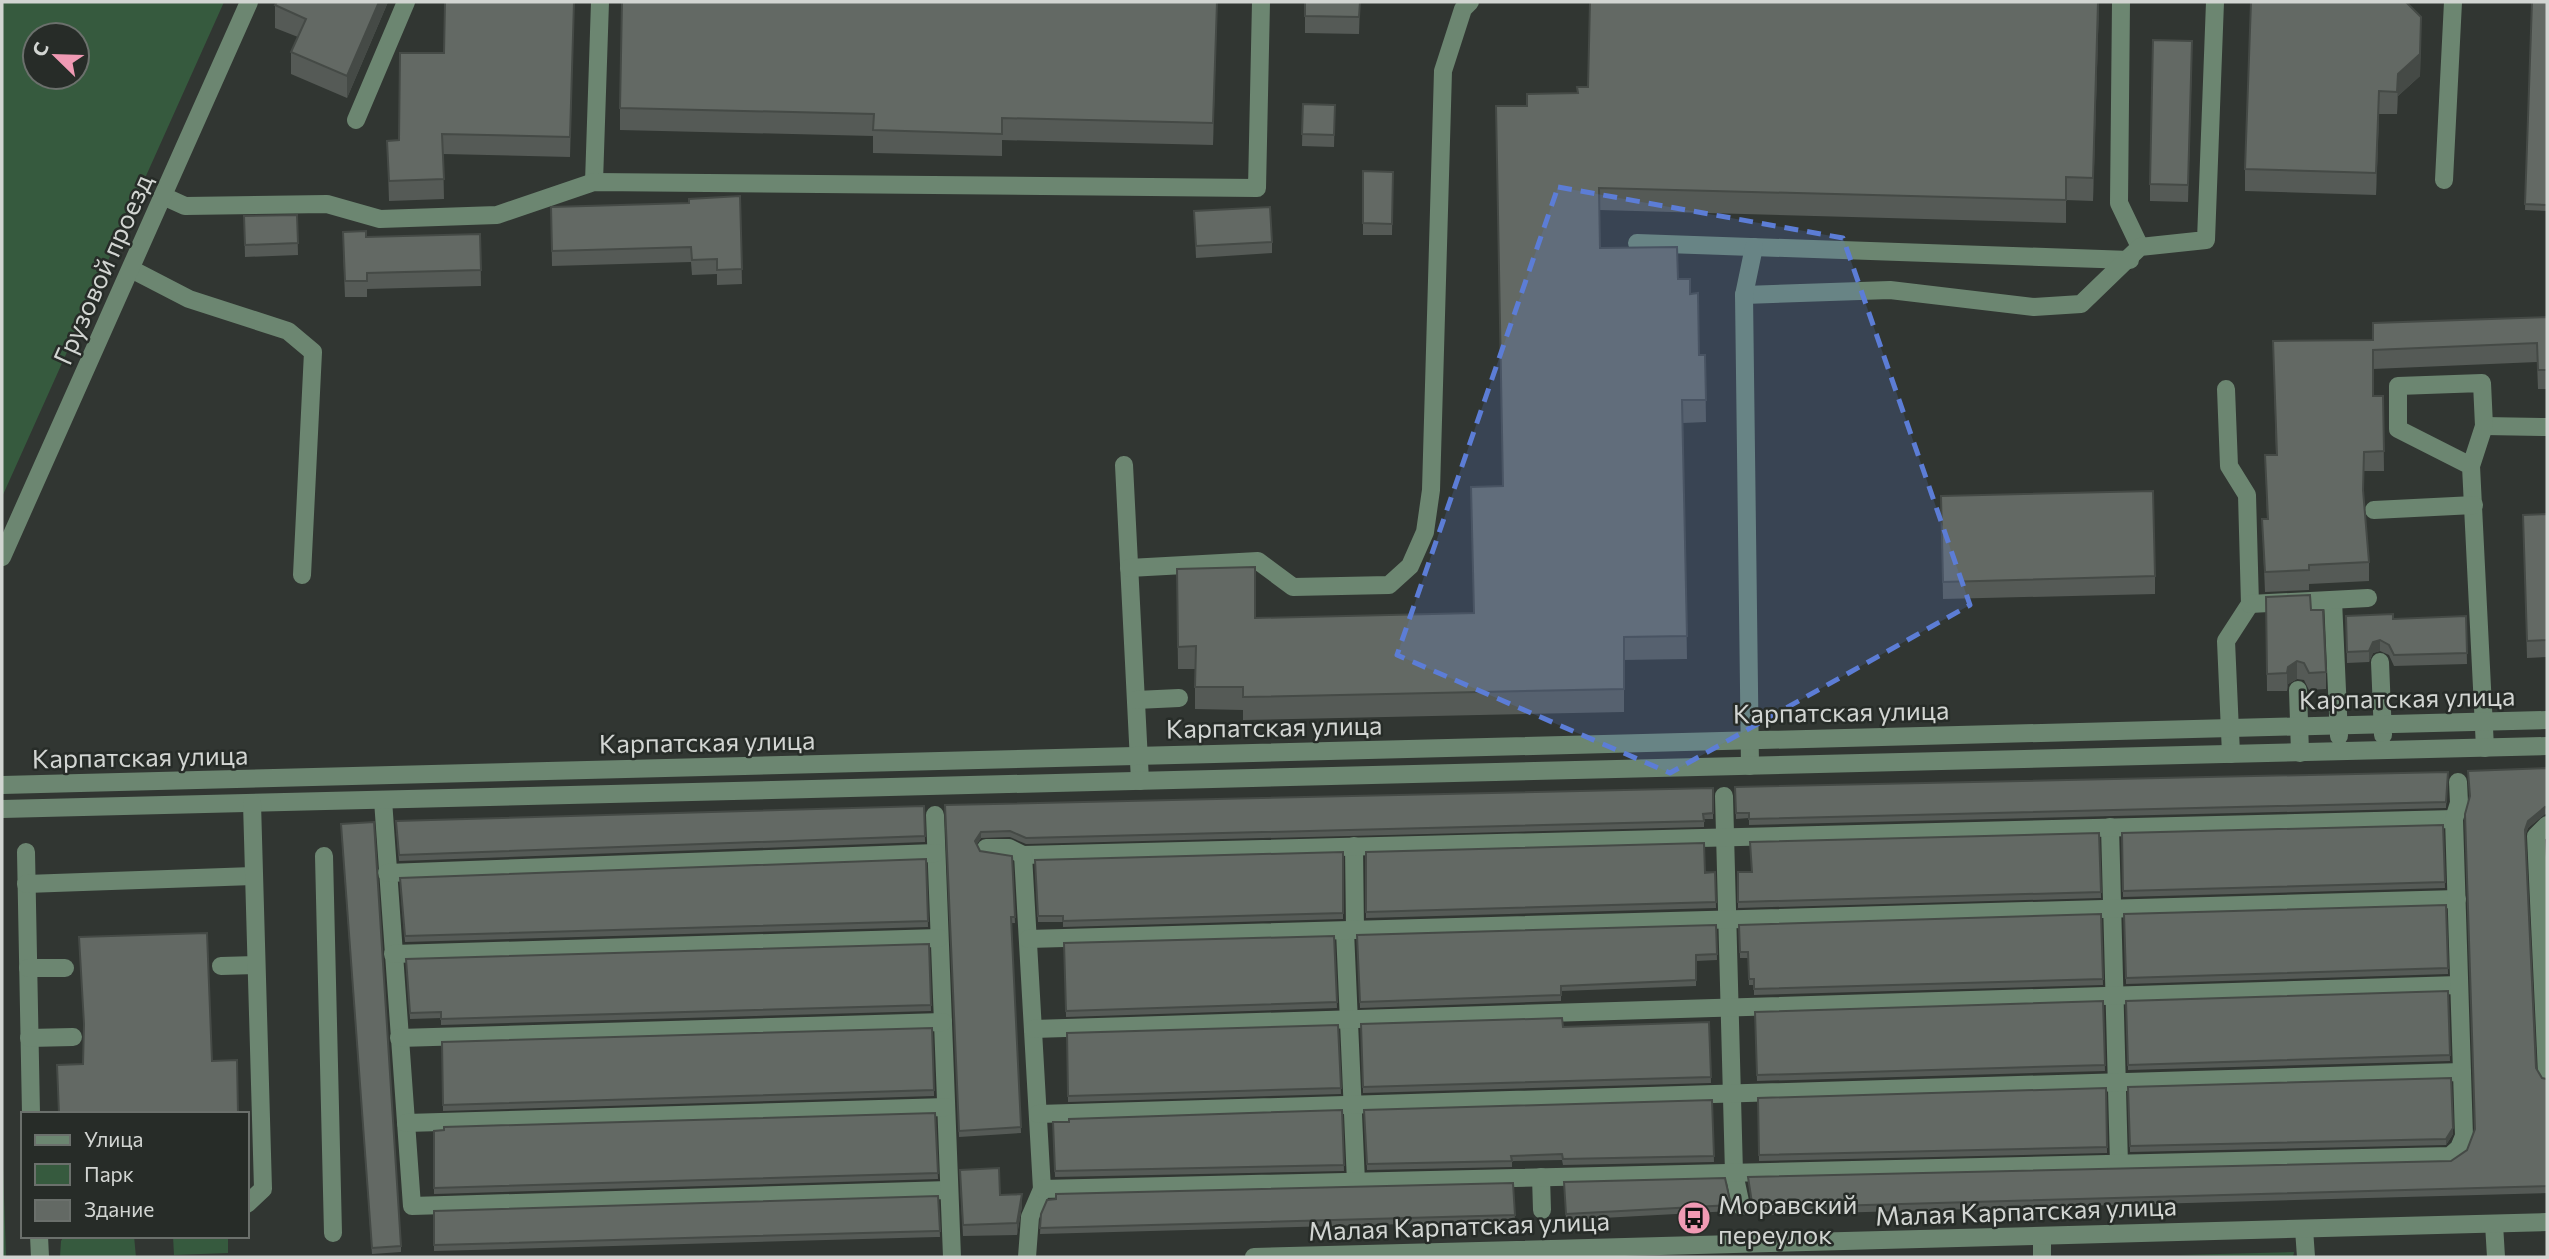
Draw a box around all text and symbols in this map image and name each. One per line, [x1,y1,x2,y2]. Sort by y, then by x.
north arrow [21,21,91,91]
text: С [27,39,53,60]
street label: Грузовой проезд [46,169,158,369]
street label: Карпатская улица [2299,680,2515,714]
street label: Карпатская улица [1733,694,1949,728]
street label: Карпатская улица [1166,709,1382,743]
street label: Карпатская улица [599,724,815,758]
street label: Карпатская улица [32,739,248,773]
legend [21,1112,248,1238]
text: Улица [84,1126,143,1151]
text: Парк [84,1161,134,1186]
place label: Моравский переулок [1718,1188,1857,1249]
street label: Малая Карпатская улица [1875,1189,2177,1231]
text: Здание [84,1196,154,1221]
bus stop icon: Моравский переулок [1675,1199,1713,1237]
street label: Малая Карпатская улица [1308,1204,1610,1246]

